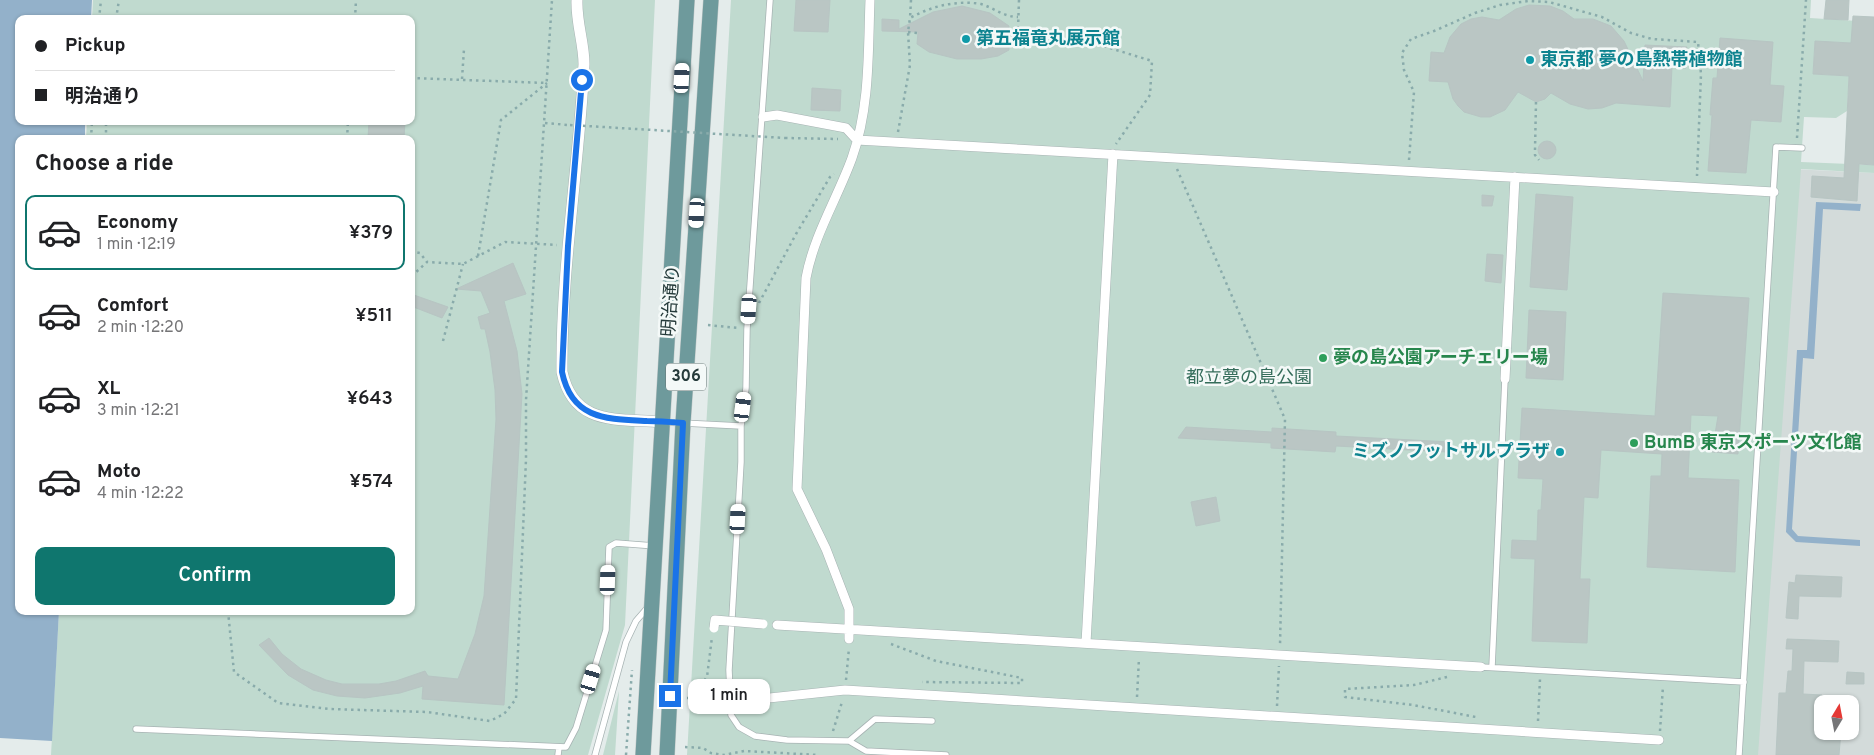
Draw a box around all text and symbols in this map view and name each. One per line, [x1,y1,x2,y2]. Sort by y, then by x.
place label: 第五福竜丸展示館 [976,28,1120,51]
marker: 第五福竜丸展示館 [960,33,972,45]
text: Pickup [65,34,125,58]
place label: 東京都 夢の島熱帯植物館 [1540,49,1743,72]
marker: 東京都 夢の島熱帯植物館 [1524,54,1536,66]
car [673,63,690,93]
route start [571,69,593,91]
text: 明治通り [65,85,141,109]
text: Choose a ride [35,151,173,178]
car [688,198,705,228]
icon: car [37,210,82,255]
text: Economy [97,211,178,235]
text: ¥379 [349,221,393,245]
text: 1 min · 12:19 [97,235,176,255]
street label: 明治通り [658,264,686,338]
icon: car [37,293,82,338]
text: Comfort [97,294,169,318]
car [740,294,757,324]
text: ¥511 [355,304,393,328]
text: 2 min · 12:20 [97,318,184,338]
place label: 夢の島公園アーチェリー場 [1333,347,1548,370]
marker: 夢の島公園アーチェリー場 [1317,352,1329,364]
road number: 306 [666,364,706,391]
park label: 都立夢の島公園 [1186,367,1312,390]
icon: car [37,376,82,421]
text: XL [97,377,120,401]
text: ¥643 [347,387,393,411]
car [733,391,752,423]
text: 3 min · 12:21 [97,401,180,421]
place label: BumB 東京スポーツ文化館 [1644,432,1861,455]
marker: BumB 東京スポーツ文化館 [1628,437,1640,449]
place label: ミズノフットサルプラザ [1352,441,1550,464]
marker: ミズノフットサルプラザ [1554,446,1566,458]
icon: car [37,459,82,504]
text: Moto [97,460,141,484]
text: ¥574 [350,470,393,494]
text: 4 min · 12:22 [97,484,184,504]
car [729,504,746,534]
button: Confirm [35,547,395,605]
car [599,565,616,595]
car [579,662,602,696]
callout: 1 min [688,678,770,714]
route end [659,685,681,707]
text: 1 min [710,686,748,706]
north arrow [1814,695,1859,740]
map controls [1814,695,1859,740]

